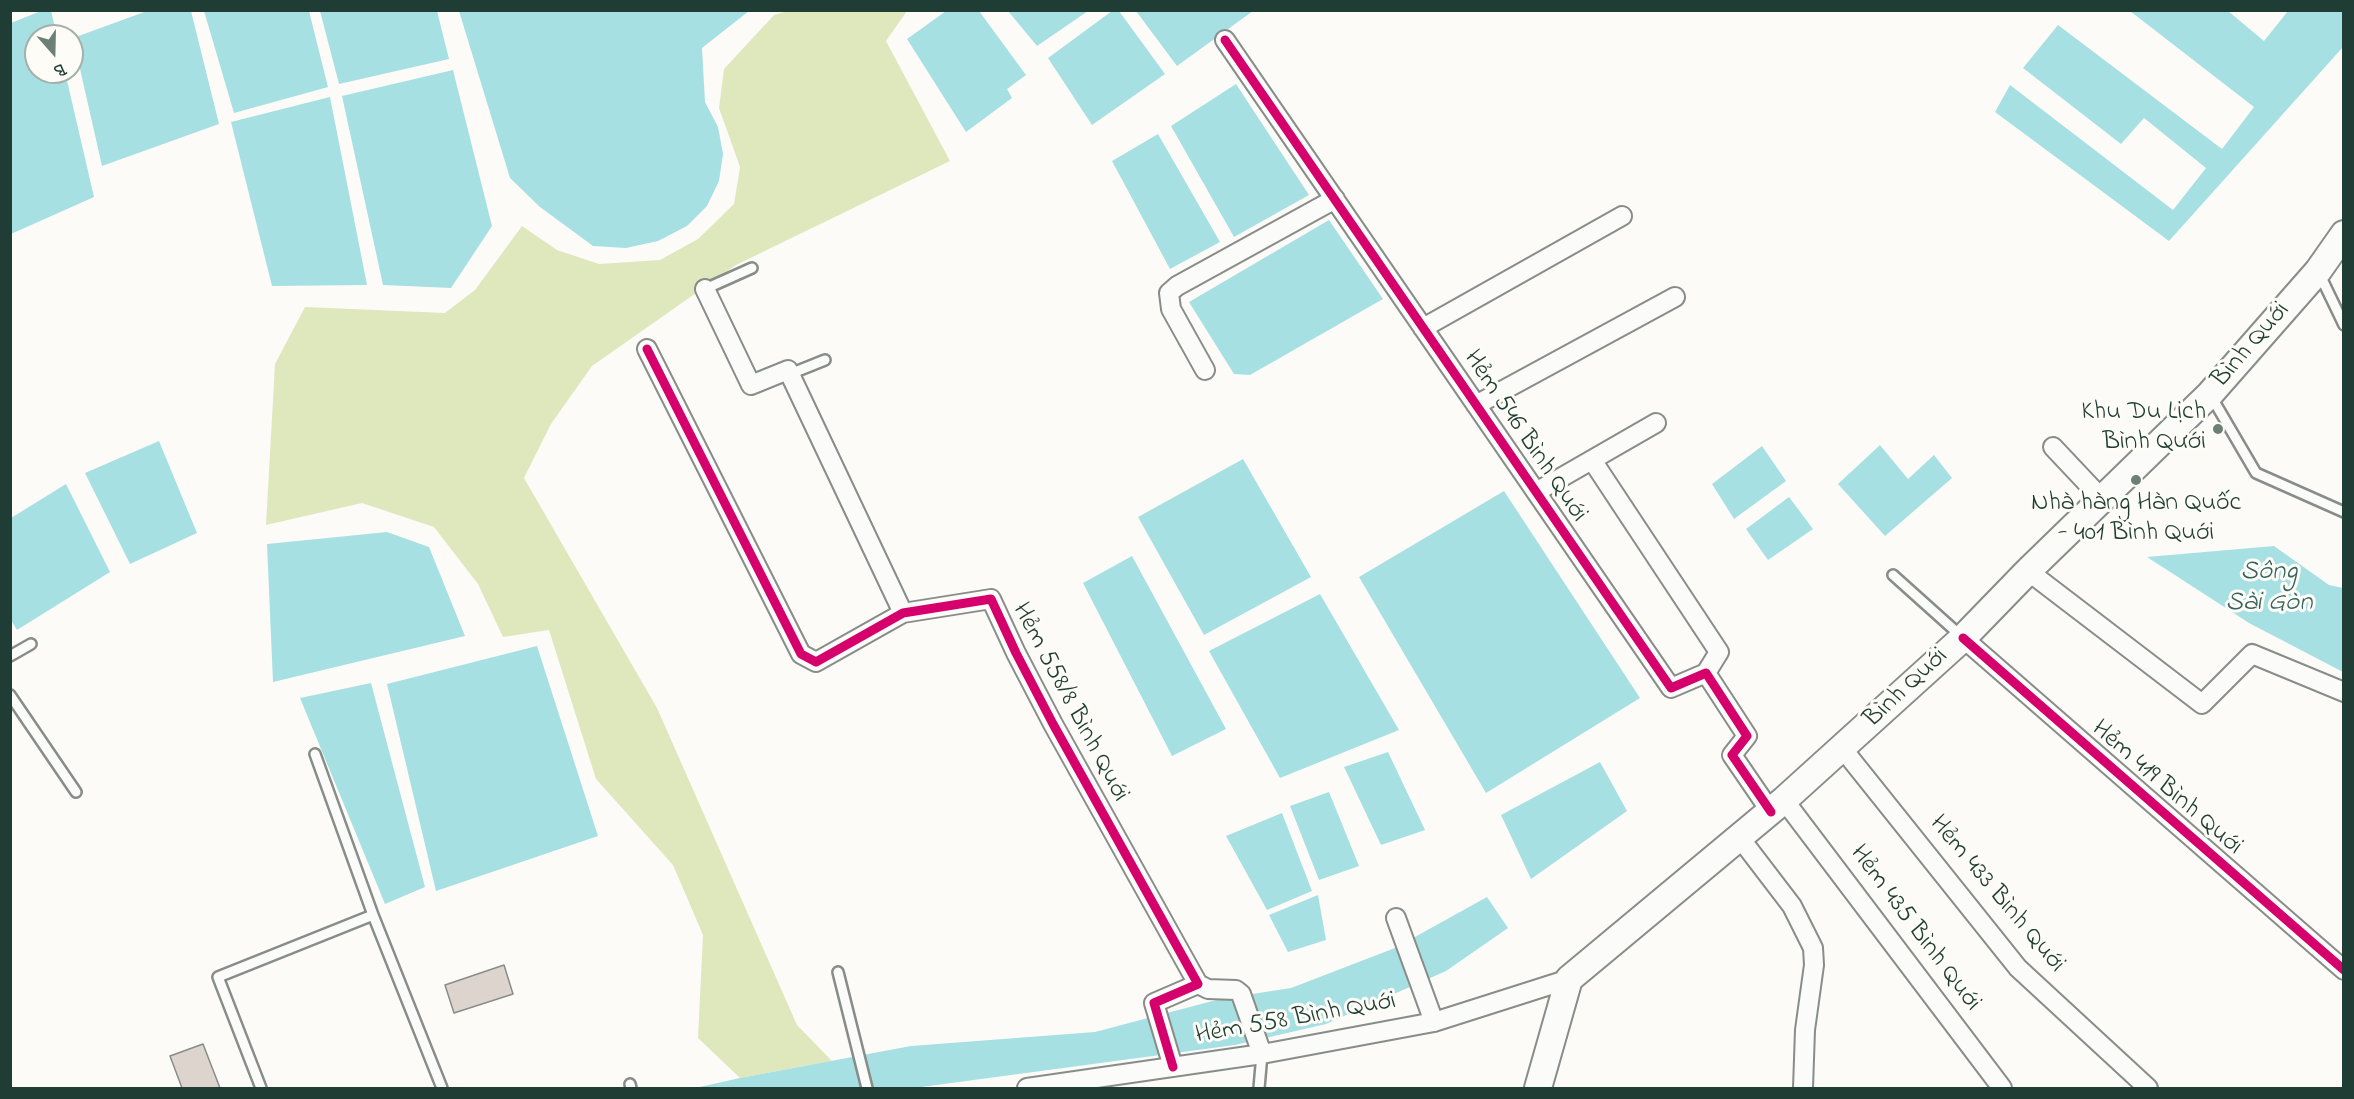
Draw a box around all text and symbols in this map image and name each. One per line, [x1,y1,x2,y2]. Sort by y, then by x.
north arrow [24,24,84,84]
text: B [50,56,69,82]
street label: Bình Quới [2206,297,2298,395]
street label: Hẻm 546 Bình Quới [1455,345,1593,529]
place label: Khu Du Lịch Bình Qưới [2081,398,2206,460]
marker: Khu Du Lịch Bình Qưới [2211,422,2225,436]
marker: Nhà hàng Hàn Quốc - 401 Bình Quới [2129,473,2143,487]
place label: Nhà hàng Hàn Quốc - 401 Bình Quới [2031,489,2241,550]
water label: Sông Sài Gòn [2226,558,2312,621]
street label: Hẻm 558/8 Bình Quới [1003,598,1135,808]
street label: Bình Quới [1858,642,1956,736]
street label: Hẻm 419 Bình Quới [2084,715,2248,863]
street label: Hẻm 433 Bình Quới [1921,810,2071,980]
street label: Hẻm 435 Bình Quới [1841,840,1987,1018]
street label: Hẻm 558 Bình Quới [1193,987,1399,1053]

